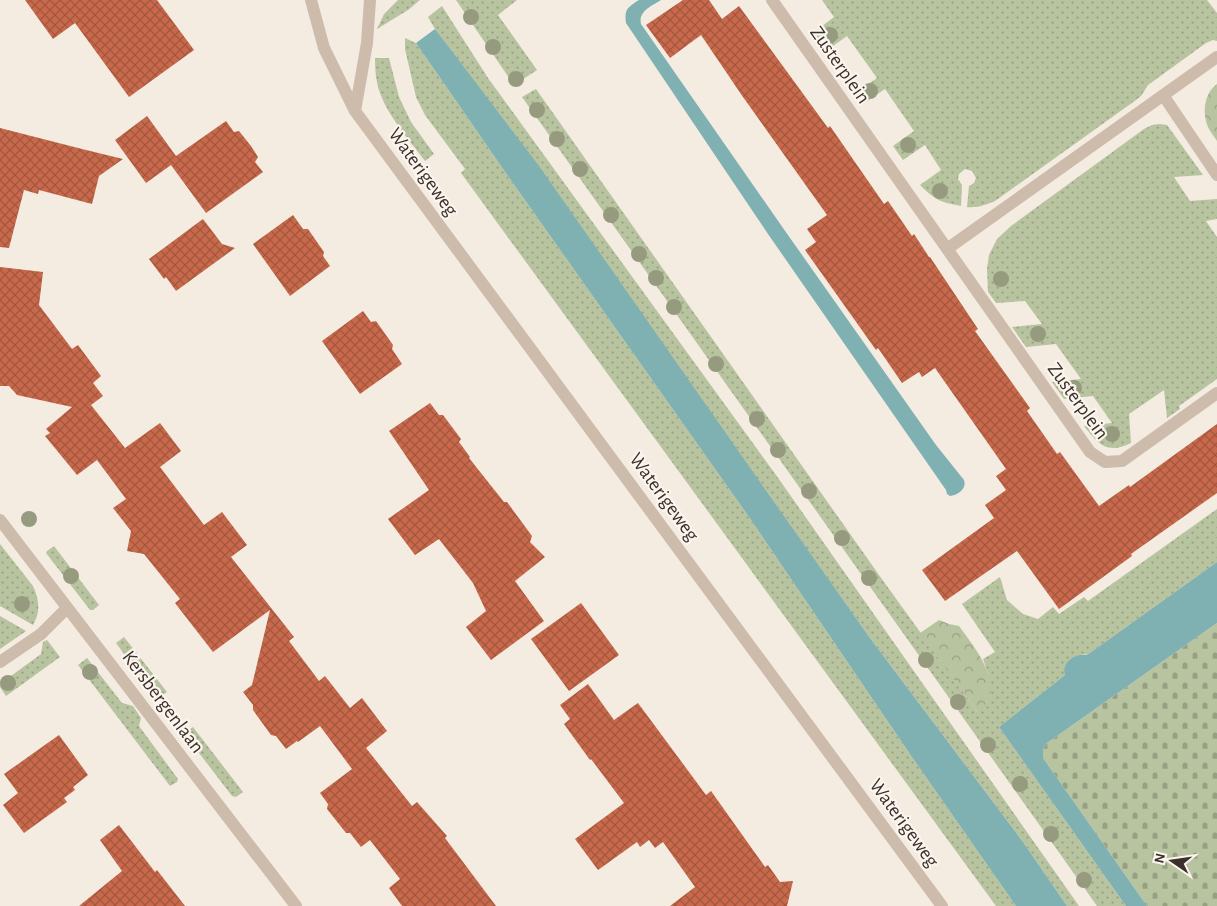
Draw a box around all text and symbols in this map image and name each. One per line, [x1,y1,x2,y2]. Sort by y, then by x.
street label: Zusterplein [806,23,874,107]
street label: Waterigeweg [384,124,462,220]
street label: Zusterplein [1044,359,1112,443]
street label: Waterigeweg [625,449,703,545]
street label: Kersbergenlaan [118,647,208,757]
street label: Waterigeweg [865,775,943,871]
north arrow [1147,836,1197,886]
text: N [1152,852,1168,865]

